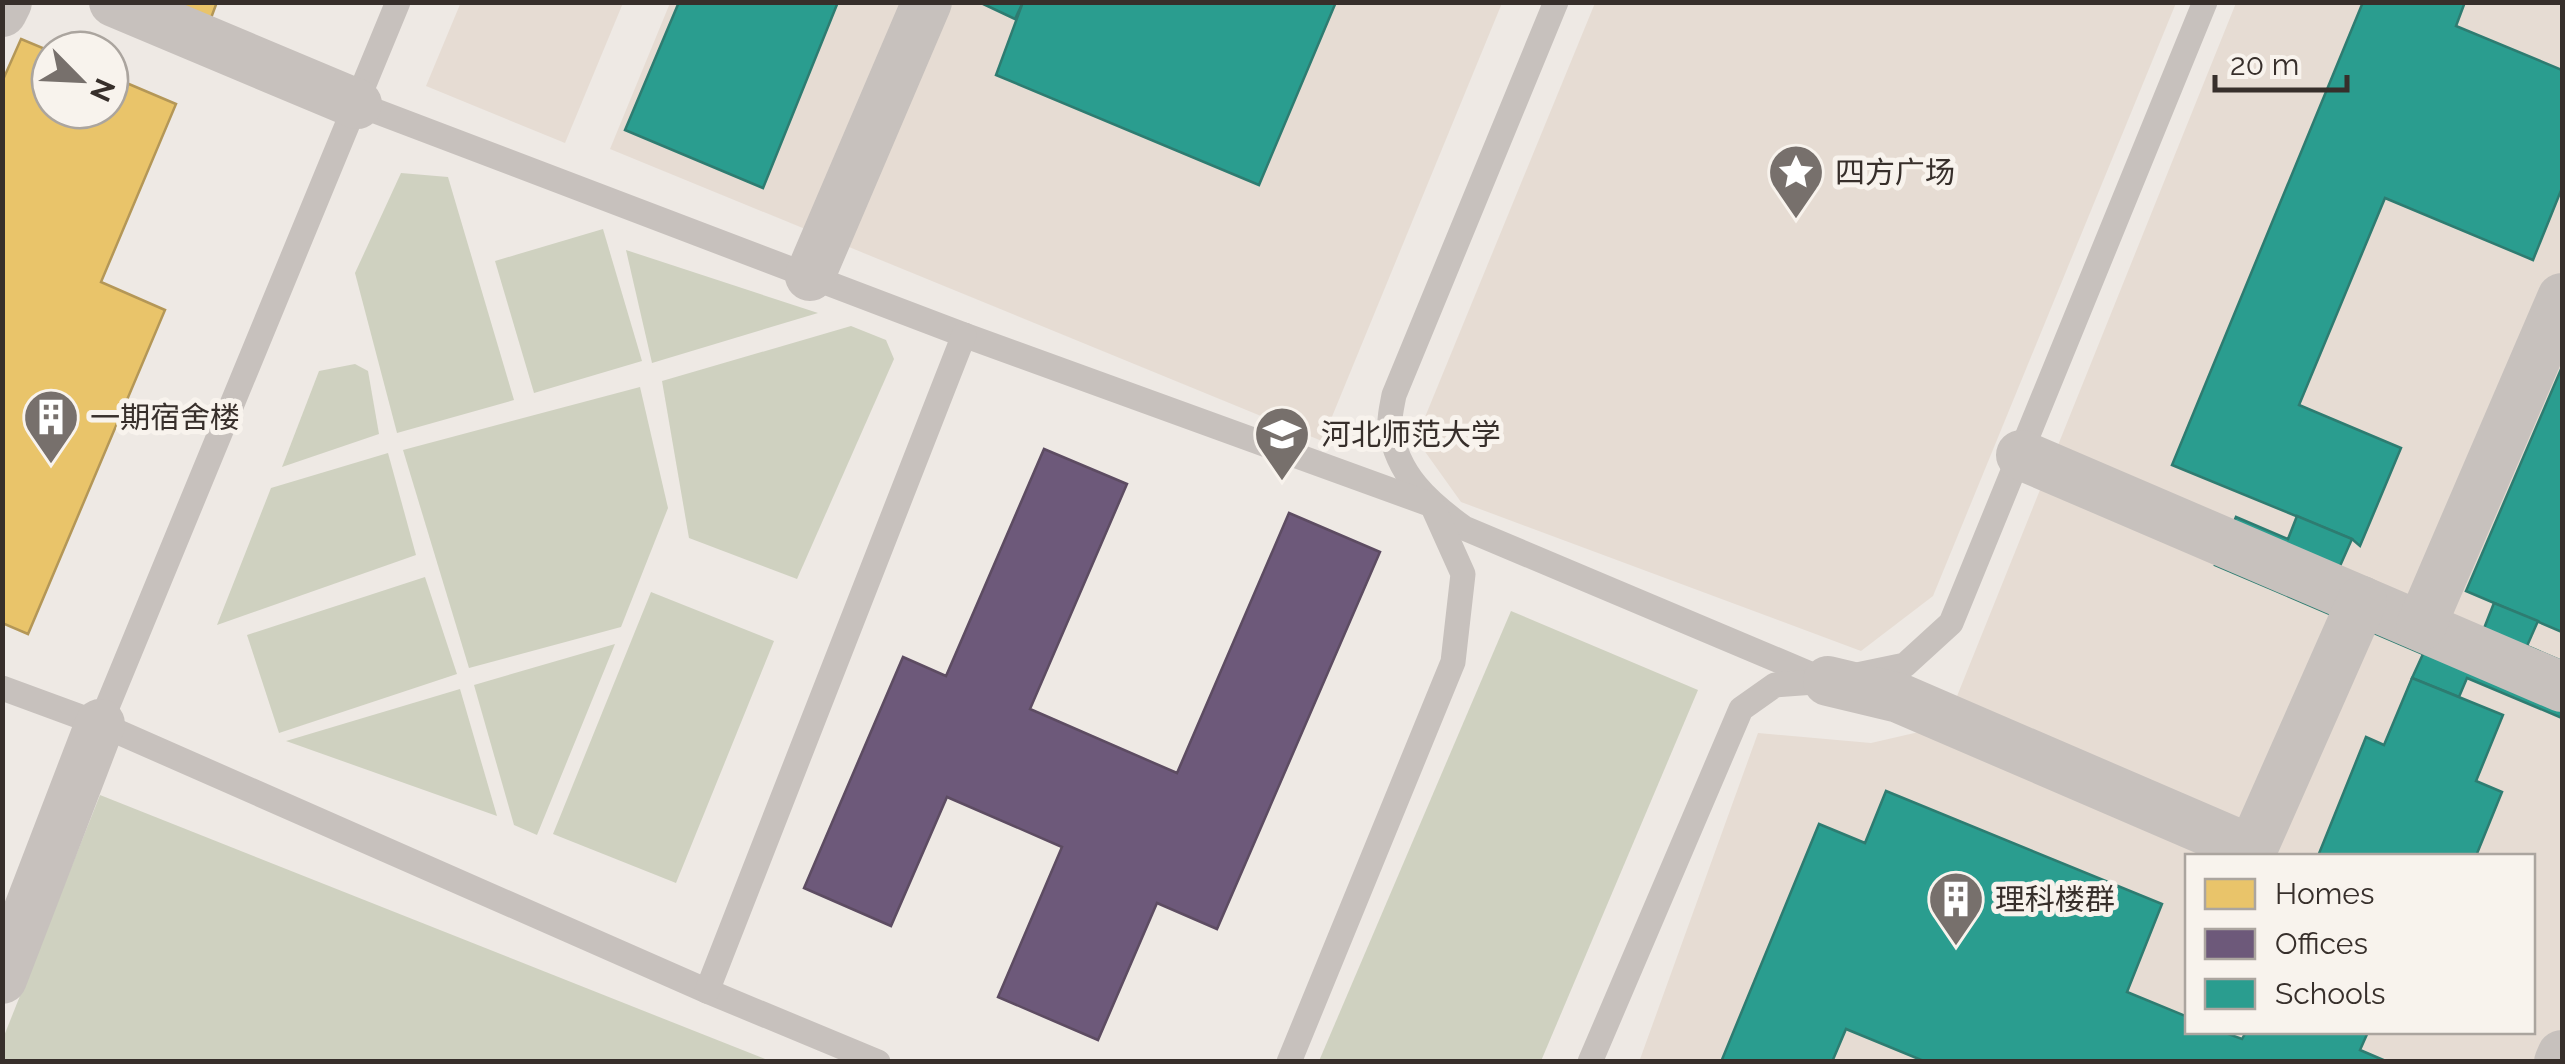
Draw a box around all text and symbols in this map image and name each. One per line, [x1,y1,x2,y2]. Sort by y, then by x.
north arrow [30,30,130,130]
scale bar [2215,30,2348,92]
text: 20 m [2230,47,2299,82]
text: N [83,73,122,106]
place icon: 四方广场 [1766,142,1826,221]
place label: 四方广场 [1835,155,1955,190]
building icon: 一期宿舍楼 [21,387,81,466]
place label: 一期宿舍楼 [90,400,240,435]
school or university icon: 河北师范大学 [1252,404,1312,483]
place label: 河北师范大学 [1321,417,1501,452]
legend [2185,854,2535,1034]
building icon: 理科楼群 [1926,869,1986,948]
text: Homes [2275,876,2374,911]
place label: 理科楼群 [1995,882,2115,917]
text: Offices [2275,926,2368,961]
text: Schools [2275,976,2386,1011]

